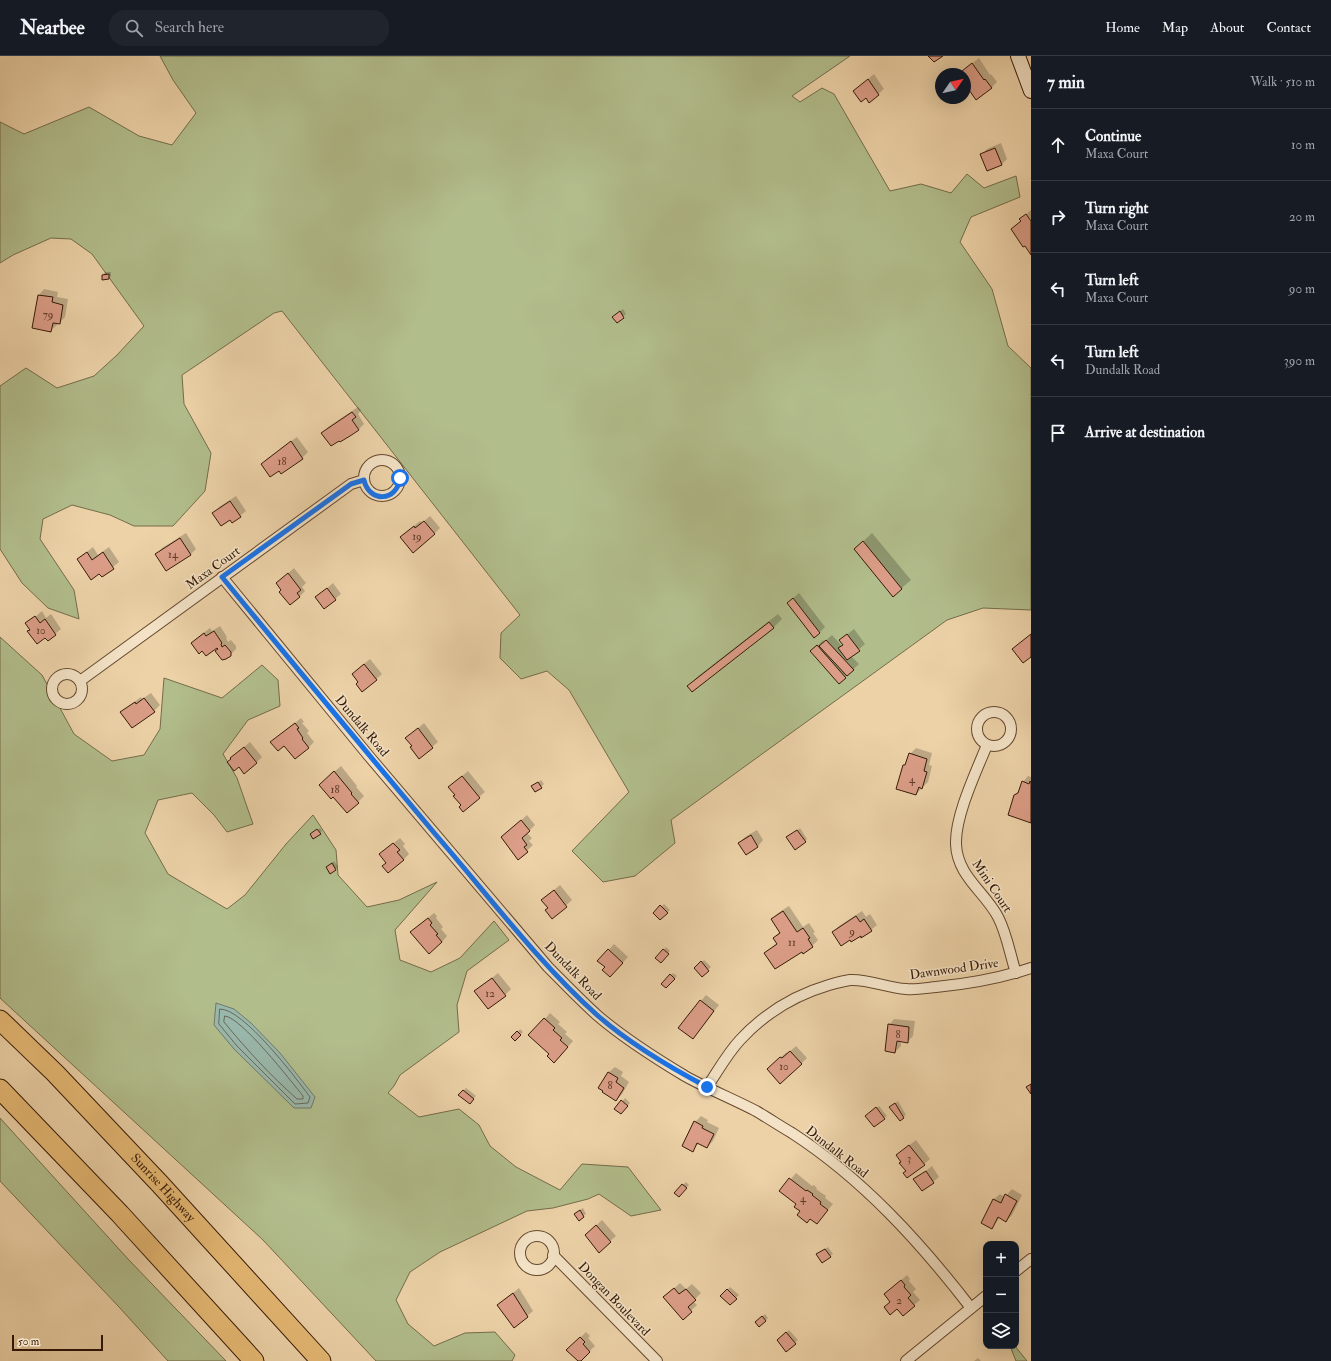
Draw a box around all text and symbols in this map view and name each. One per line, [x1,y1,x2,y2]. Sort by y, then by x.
search box [109,10,389,46]
text: Nearbee [20,16,85,40]
icon: search [123,17,145,39]
text: Search here [155,18,224,37]
text: Home [1105,19,1140,36]
text: Map [1162,19,1188,36]
text: About [1210,19,1244,36]
text: Contact [1266,19,1311,36]
north arrow [935,68,971,104]
text: 7 min [1047,72,1085,93]
text: Walk · 510 m [1250,74,1315,90]
text: Continue [1085,127,1141,146]
icon: ahead [1047,134,1069,156]
text: 10 m [1291,137,1315,153]
text: Maxa Court [1085,146,1148,162]
text: Turn right [1085,199,1148,218]
icon: right [1047,206,1069,228]
text: 20 m [1289,209,1315,225]
text: Maxa Court [1085,218,1148,234]
text: Turn left [1085,271,1139,290]
icon: left [1047,278,1069,300]
text: 90 m [1289,281,1315,297]
text: Maxa Court [1085,290,1148,306]
house number: 79 [43,308,53,321]
text: Turn left [1085,343,1139,362]
icon: left [1047,350,1069,372]
text: 390 m [1284,353,1315,369]
text: Dundalk Road [1085,362,1160,378]
icon: arrive [1047,422,1069,444]
text: Arrive at destination [1085,423,1205,442]
house number: 18 [277,455,287,468]
route start [391,469,409,487]
house number: 19 [412,530,422,543]
street label: Maxa Court [183,543,243,593]
house number: 14 [168,548,179,561]
house number: 10 [36,624,46,637]
street label: Dundalk Road [332,692,393,760]
house number: 4 [909,773,916,786]
house number: 18 [330,783,340,796]
street label: Mini Court [968,856,1016,916]
house number: 9 [848,925,855,938]
house number: 11 [788,936,796,949]
street label: Dundalk Road [541,938,605,1004]
street label: Dawnwood Drive [908,955,1000,983]
house number: 12 [485,987,495,1000]
house number: 8 [895,1028,901,1041]
house number: 10 [779,1060,789,1073]
route end [698,1078,716,1096]
house number: 8 [607,1079,613,1092]
street label: Dundalk Road [802,1123,872,1182]
street label: Sunrise Highway [127,1150,199,1226]
house number: 3 [907,1152,911,1165]
house number: 4 [800,1192,807,1205]
map controls [983,1241,1019,1349]
button: + [983,1241,1019,1277]
street label: Dongan Boulevard [575,1259,654,1340]
button: − [983,1277,1019,1313]
house number: 2 [896,1294,902,1307]
button: layers [983,1313,1019,1349]
scale bar [12,1333,103,1352]
text: 50 m [18,1335,39,1348]

